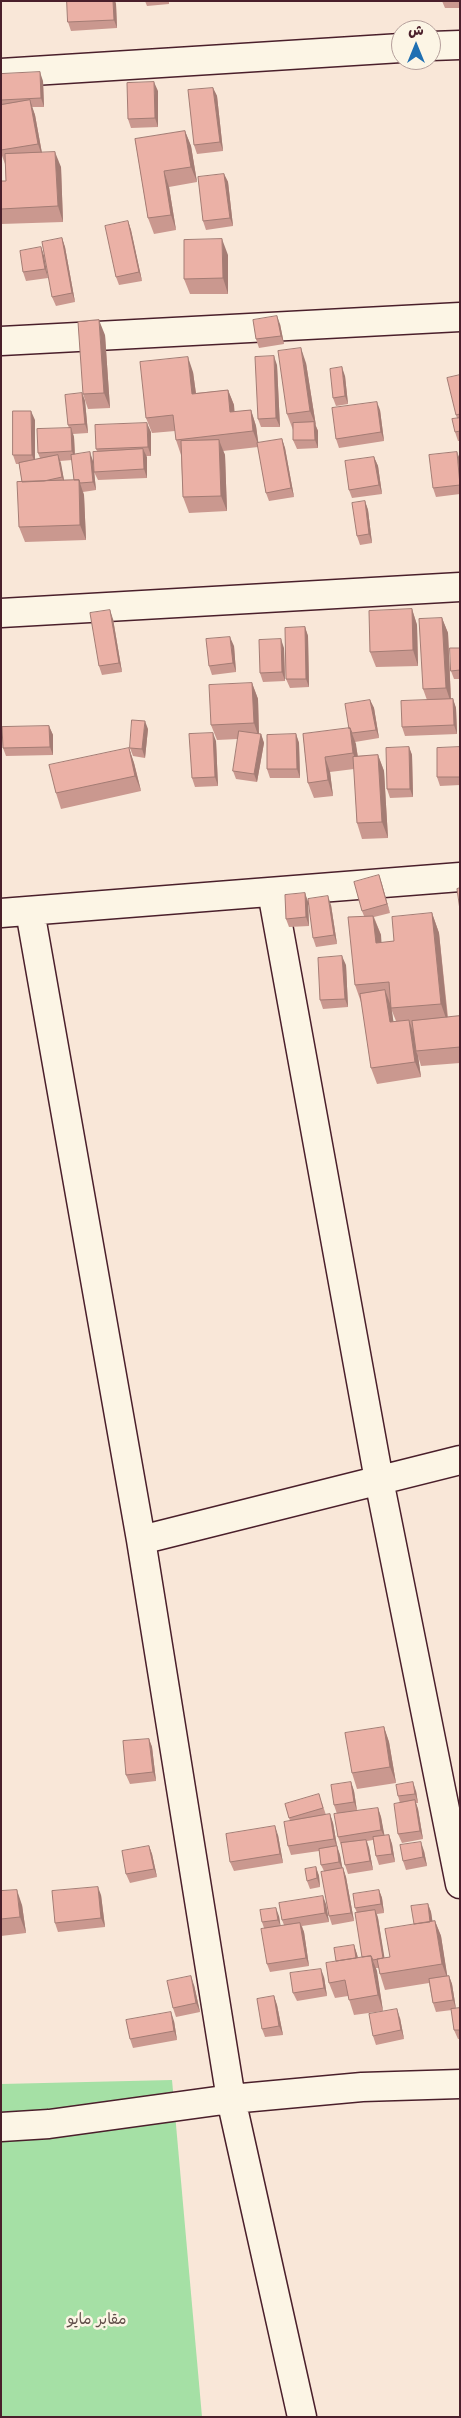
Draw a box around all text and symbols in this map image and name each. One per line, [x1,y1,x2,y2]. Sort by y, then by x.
north arrow [391,20,441,70]
text: ش [408,22,424,39]
park label: مقابر مايو [67,2311,127,2329]

